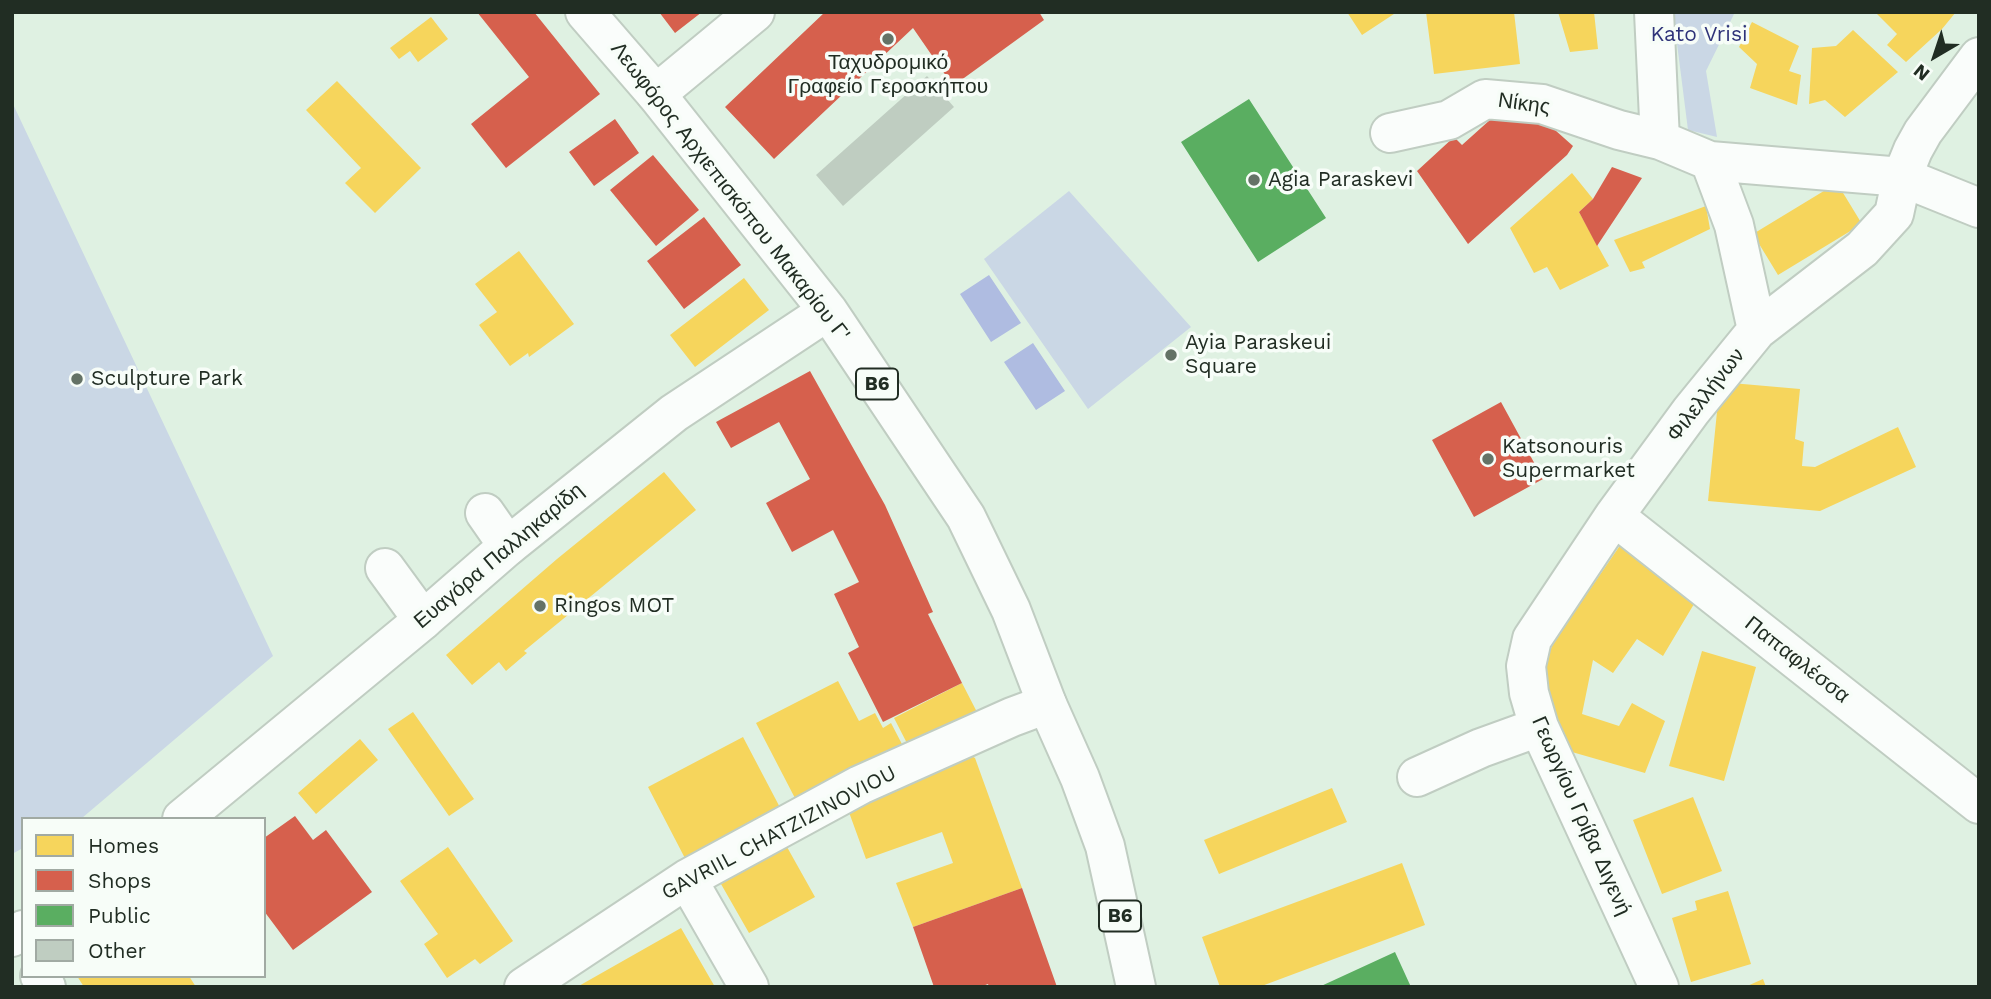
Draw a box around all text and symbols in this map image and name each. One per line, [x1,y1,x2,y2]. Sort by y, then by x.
north arrow [1900,21,1970,91]
park label: Kato Vrisi [1650,22,1748,48]
marker: Ταχυδρομικό Γραφείο Γεροσκήπου [880,31,896,47]
street label: Λεωφόρος Αρχιεπισκόπου Μακαρίου Γ' [605,37,855,347]
place label: Ταχυδρομικό Γραφείο Γεροσκήπου [788,50,988,100]
text: N [1909,59,1934,86]
street label: Νίκης [1496,88,1552,120]
place label: Agia Paraskevi [1268,167,1413,193]
marker: Agia Paraskevi [1246,172,1262,188]
place label: Ayia Paraskeui Square [1185,330,1331,380]
street label: Φιλελλήνων [1662,343,1750,447]
marker: Ayia Paraskeui Square [1163,347,1179,363]
place label: Sculpture Park [91,366,243,392]
road number: B6 [856,368,898,400]
marker: Sculpture Park [69,371,85,387]
place label: Katsonouris Supermarket [1502,434,1635,484]
marker: Katsonouris Supermarket [1480,451,1496,467]
street label: Ευαγόρα Παλληκαρίδη [409,478,589,634]
place label: Ringos MOT [554,593,674,619]
marker: Ringos MOT [532,598,548,614]
street label: Παπαφλέσσα [1740,611,1854,709]
street label: Γεωργίου Γρίβα Διγενή [1526,713,1636,919]
street label: GAVRIIL CHATZIZINOVIOU [657,760,901,906]
legend [21,817,266,978]
text: Homes [88,833,159,858]
text: Shops [88,868,151,893]
road number: B6 [1099,900,1141,932]
text: Public [88,903,151,928]
text: Other [88,938,146,963]

